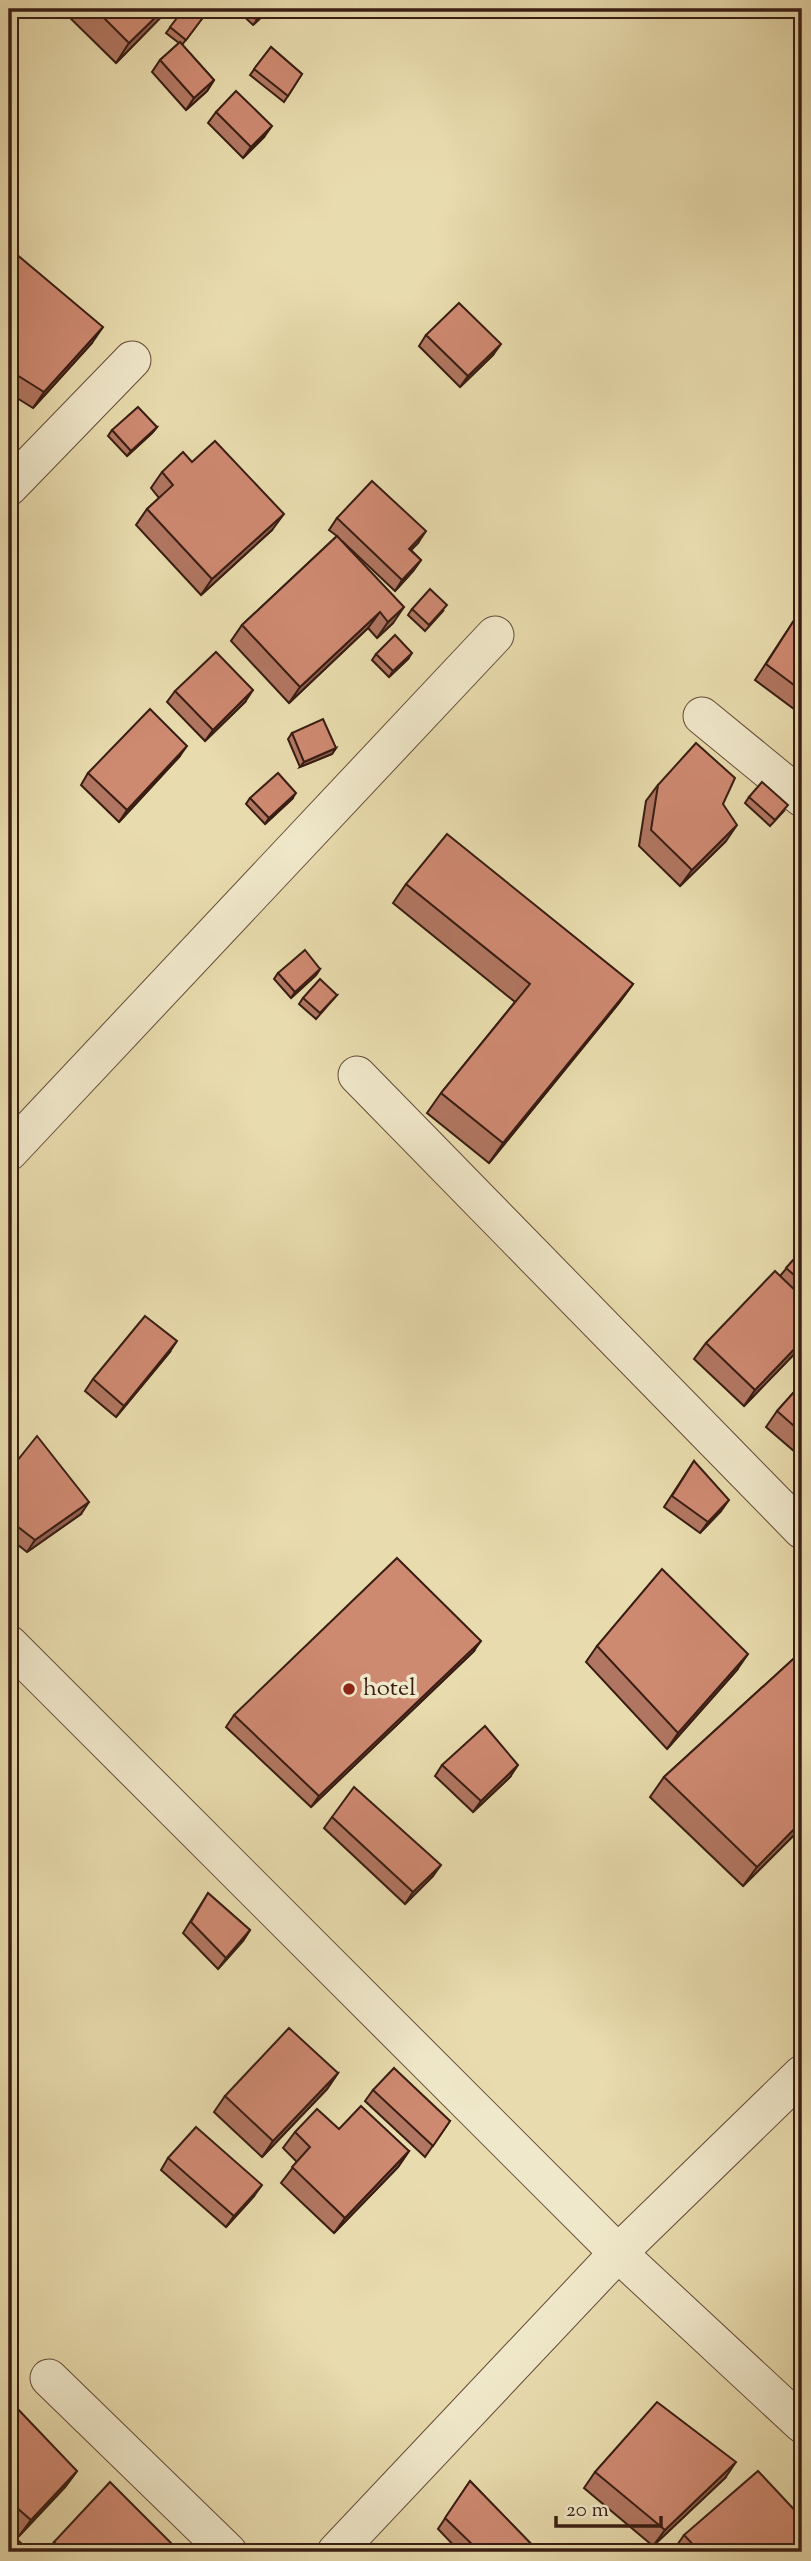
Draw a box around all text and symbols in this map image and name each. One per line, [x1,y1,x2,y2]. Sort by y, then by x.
place label: hotel [363,1672,416,1706]
marker: hotel [341,1681,357,1697]
scale bar [556,2484,660,2528]
text: 20 m [566,2496,609,2526]

